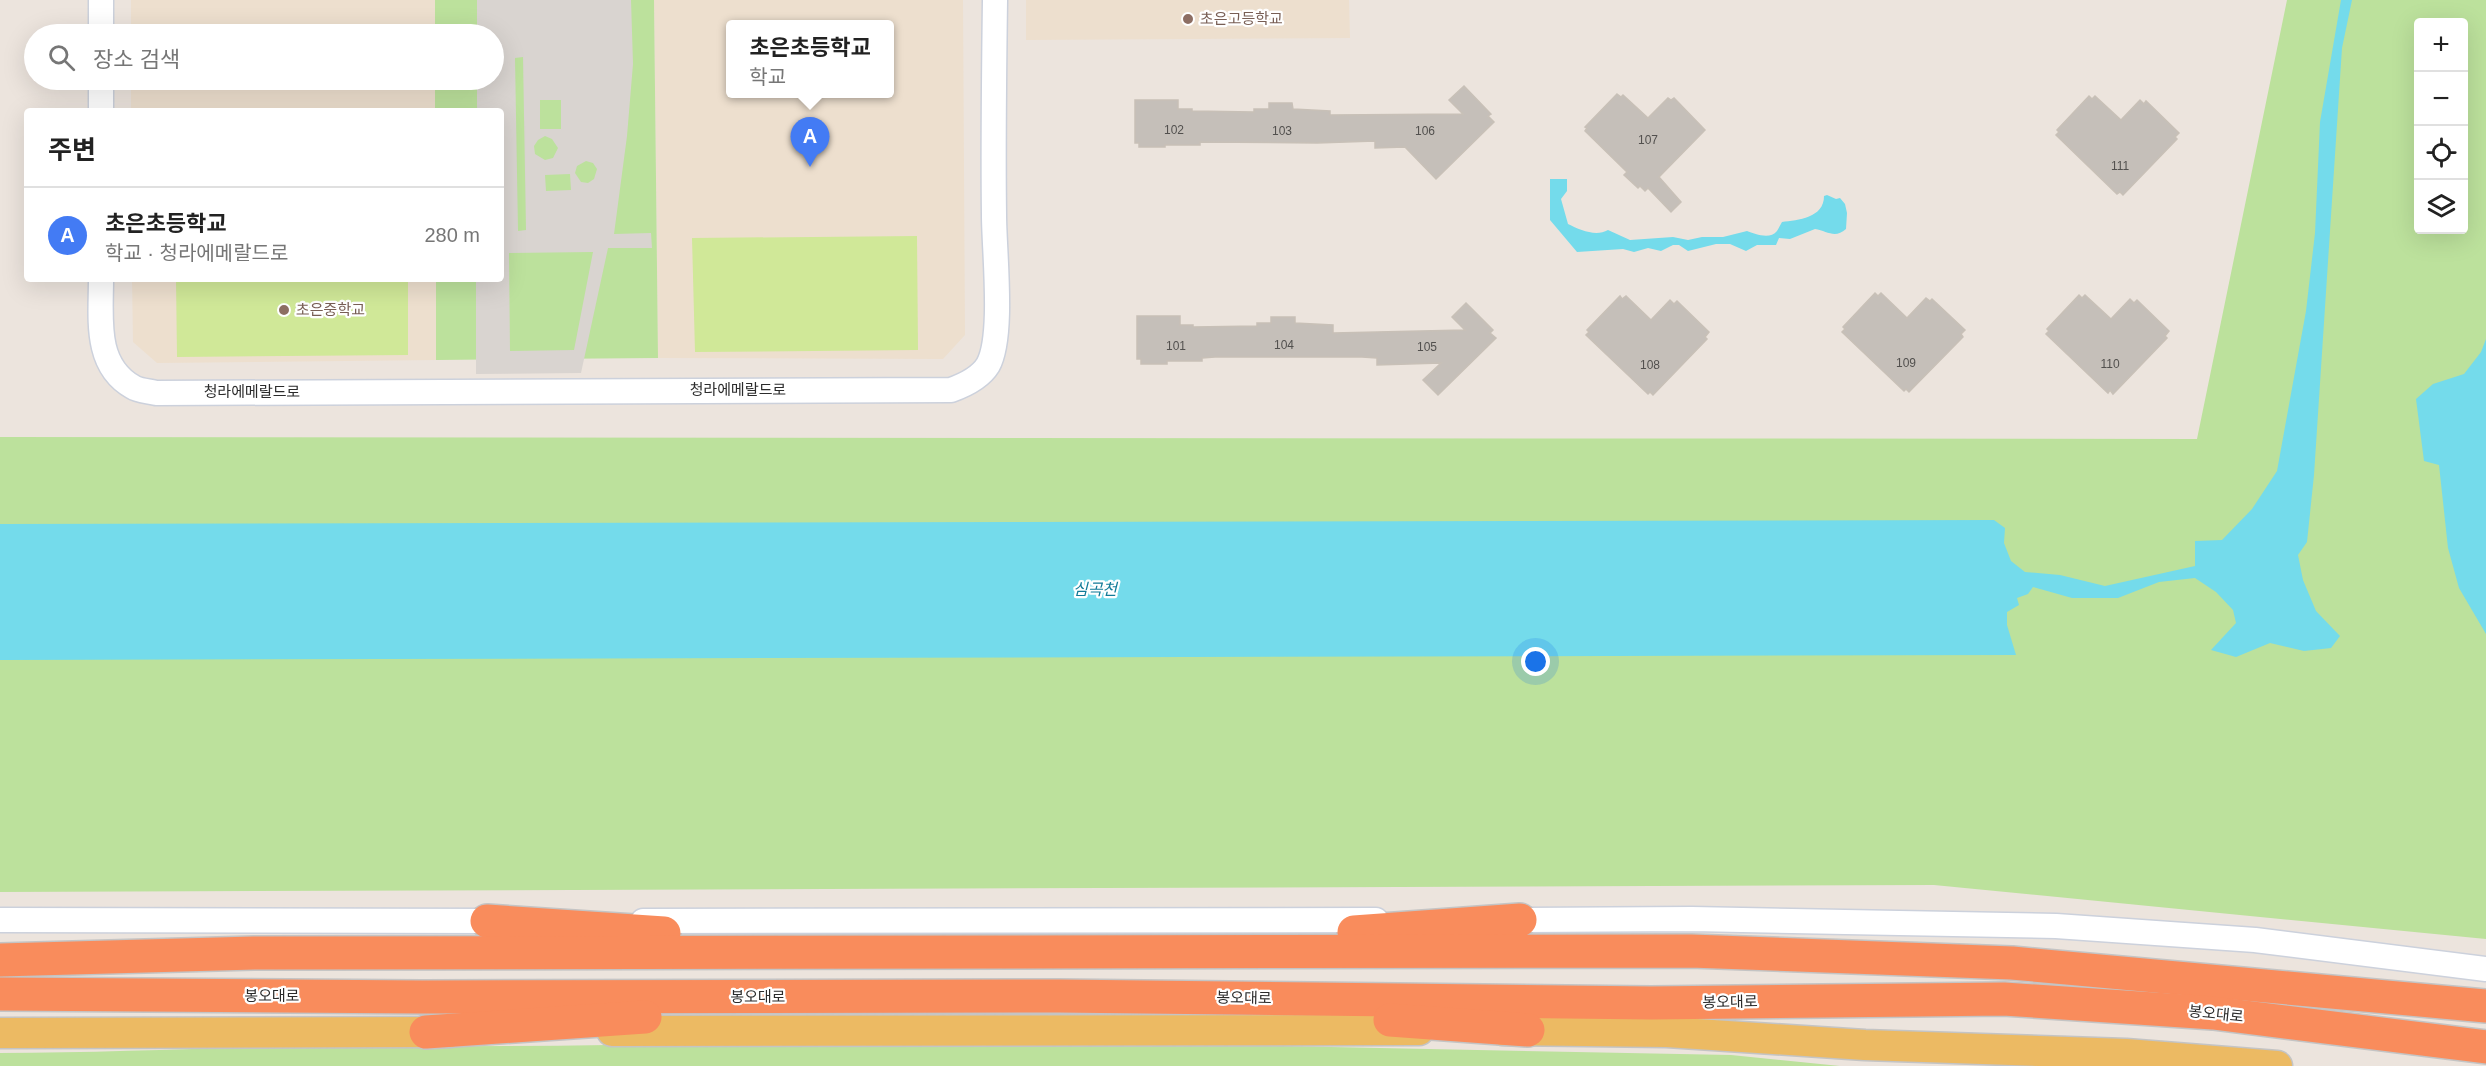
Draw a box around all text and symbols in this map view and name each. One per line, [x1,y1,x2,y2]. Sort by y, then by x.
place label: 초은고등학교 [1200,10,1283,27]
marker: 초은고등학교 [1181,12,1195,26]
map controls [2414,18,2468,234]
button: + [2414,18,2468,72]
popup [726,20,894,98]
search box [24,24,504,90]
text: 초은초등학교 [749,35,871,60]
icon: search [45,41,78,74]
text: 장소 검색 [93,47,180,72]
text: 학교 [749,66,786,88]
button: − [2414,72,2468,126]
pin: A [790,118,830,167]
house number: 102 [1164,123,1184,137]
house number: 103 [1272,124,1292,138]
house number: 106 [1415,124,1435,138]
button: locate [2414,126,2468,180]
house number: 107 [1638,133,1658,147]
text: 주변 [48,135,96,165]
house number: 111 [2111,159,2129,173]
button: layers [2414,180,2468,234]
text: 초은초등학교 [105,211,226,236]
text: A [60,224,75,246]
text: 280 m [424,224,480,246]
text: 학교 · 청라에메랄드로 [105,242,288,264]
place label: 초은중학교 [296,301,365,318]
marker: 초은중학교 [277,303,291,317]
house number: 104 [1274,338,1294,352]
house number: 101 [1166,339,1186,353]
house number: 105 [1417,340,1437,354]
house number: 109 [1896,356,1916,370]
house number: 110 [2100,357,2120,371]
house number: 108 [1640,358,1660,372]
street label: 청라에메랄드로 [690,381,786,398]
street label: 청라에메랄드로 [204,383,300,400]
water label: 심곡천 [1073,581,1119,598]
your location [1521,647,1550,676]
street label: 봉오대로 [244,987,300,1004]
street label: 봉오대로 [730,988,786,1005]
street label: 봉오대로 [1216,989,1272,1006]
street label: 봉오대로 [1702,993,1758,1010]
street label: 봉오대로 [2188,1002,2244,1025]

